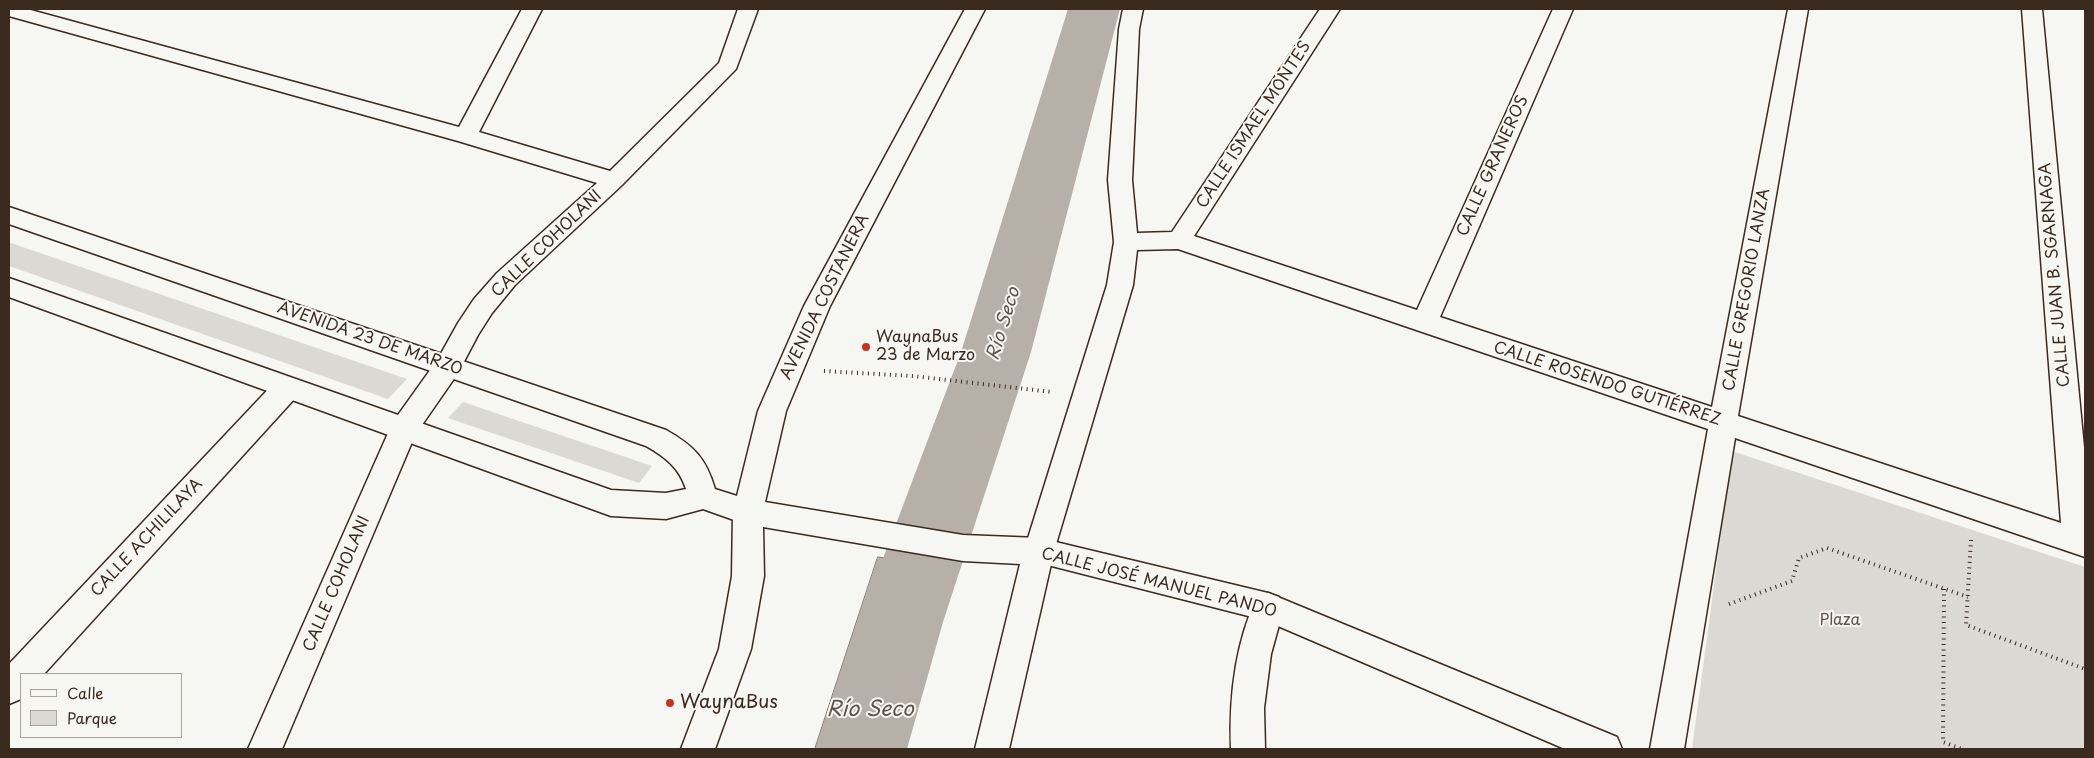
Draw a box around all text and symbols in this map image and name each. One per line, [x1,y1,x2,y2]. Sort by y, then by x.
street label: CALLE ISMAEL MONTES [1193,38,1315,212]
street label: CALLE GRANEROS [1453,93,1533,239]
street label: CALLE JUAN B. SGARNAGA [2036,162,2074,388]
street label: CALLE COHOLANI [488,186,606,302]
street label: CALLE GREGORIO LANZA [1720,187,1774,393]
street label: AVENIDA COSTANERA [777,211,873,383]
water label: Río Seco [983,285,1025,363]
street label: AVENIDA 23 DE MARZO [275,298,465,380]
place label: WaynaBus 23 de Marzo [876,328,975,366]
street label: CALLE ROSENDO GUTIÉRREZ [1491,338,1723,430]
marker: WaynaBus 23 de Marzo [860,341,872,353]
street label: CALLE ACHILILAYA [87,475,207,601]
street label: CALLE COHOLANI [300,513,374,655]
street label: CALLE JOSÉ MANUEL PANDO [1039,544,1279,622]
park label: Plaza [1819,611,1861,631]
legend [20,673,182,738]
text: Calle [67,681,104,704]
place label: WaynaBus [680,692,778,714]
marker: WaynaBus [664,697,676,709]
water label: Río Seco [826,697,914,723]
text: Parque [67,706,117,729]

